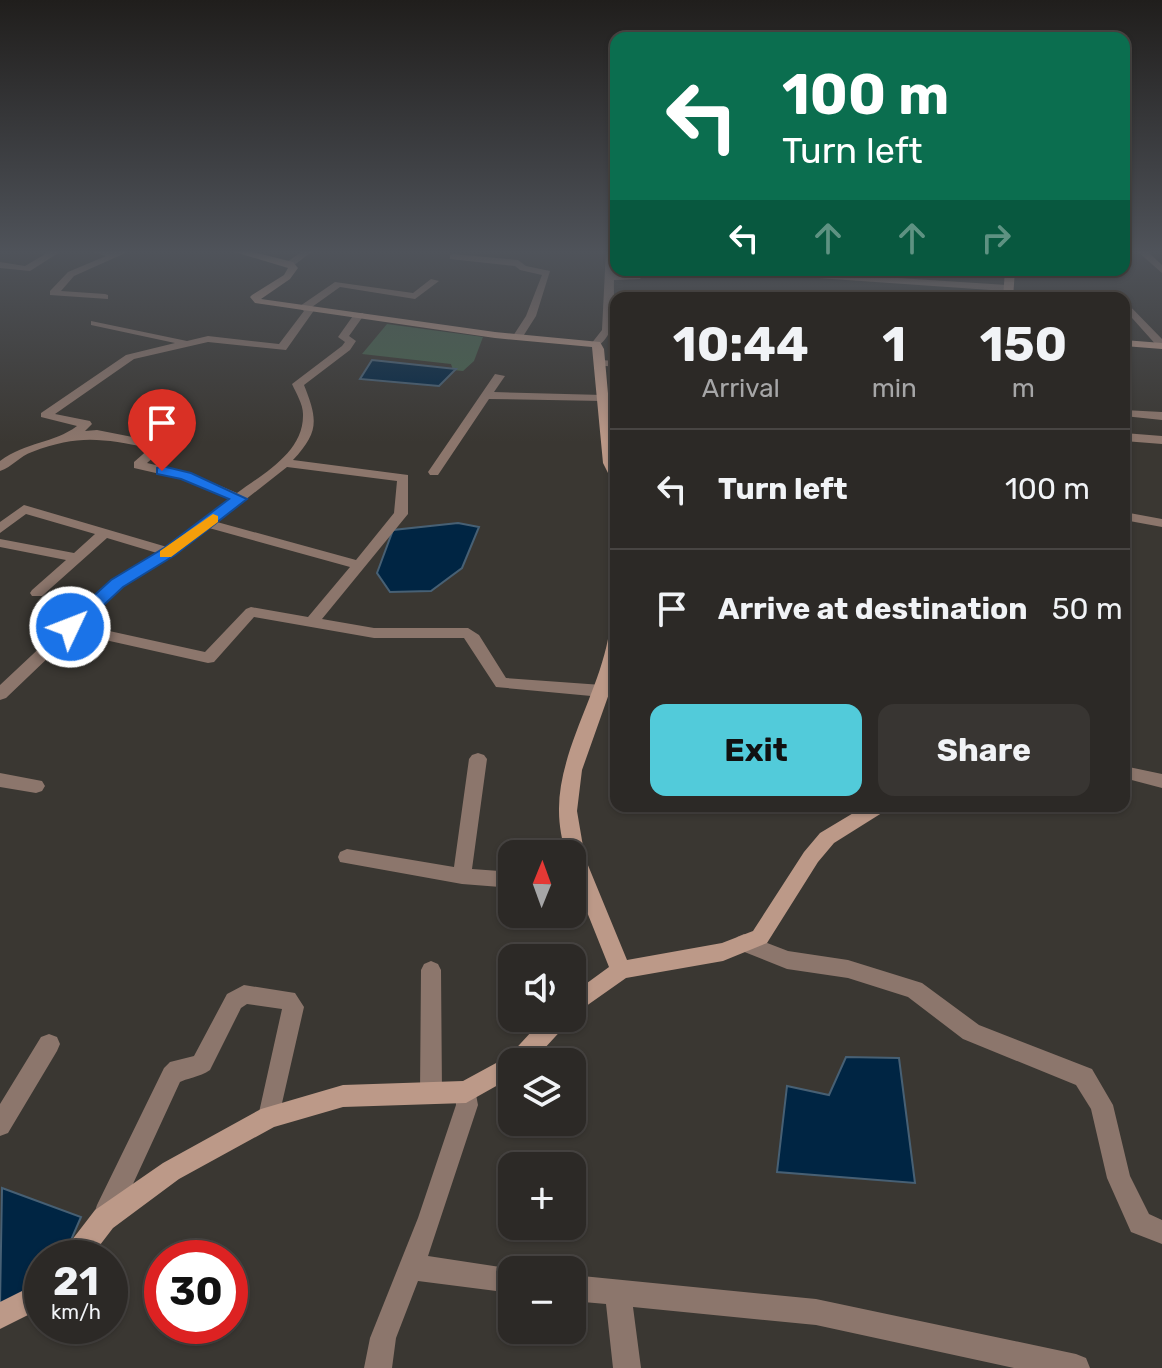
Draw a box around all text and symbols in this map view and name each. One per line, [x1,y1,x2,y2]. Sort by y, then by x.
text: 100 m [782,62,949,128]
icon: left [650,64,754,168]
text: Turn left [782,129,923,172]
icon: left [722,216,766,260]
icon: ahead [806,216,850,260]
icon: ahead [890,216,934,260]
icon: right [974,216,1018,260]
text: 10:44 [673,316,809,373]
text: 1 [882,316,906,373]
text: 150 [980,316,1067,373]
text: Arrival [702,373,780,404]
text: min [872,373,917,404]
text: m [1012,373,1035,404]
pin [128,389,196,471]
icon: arrive [140,401,184,445]
icon: left [650,467,694,511]
text: Turn left [718,471,848,507]
text: 100 m [1005,471,1090,507]
position arrow [28,585,112,669]
icon: arrive [650,587,694,631]
text: Arrive at destination [718,591,1028,627]
text: 50 m [1052,591,1123,627]
button: Exit [650,704,862,796]
button: Share [878,704,1090,796]
north arrow [498,840,586,928]
map controls [498,840,586,1344]
button: sound [498,944,586,1032]
button: layers [498,1048,586,1136]
button: + [498,1152,586,1240]
speed limit sign: 30 [144,1240,248,1344]
button: − [498,1256,586,1344]
text: 21 [53,1258,99,1305]
text: km/h [51,1300,101,1324]

